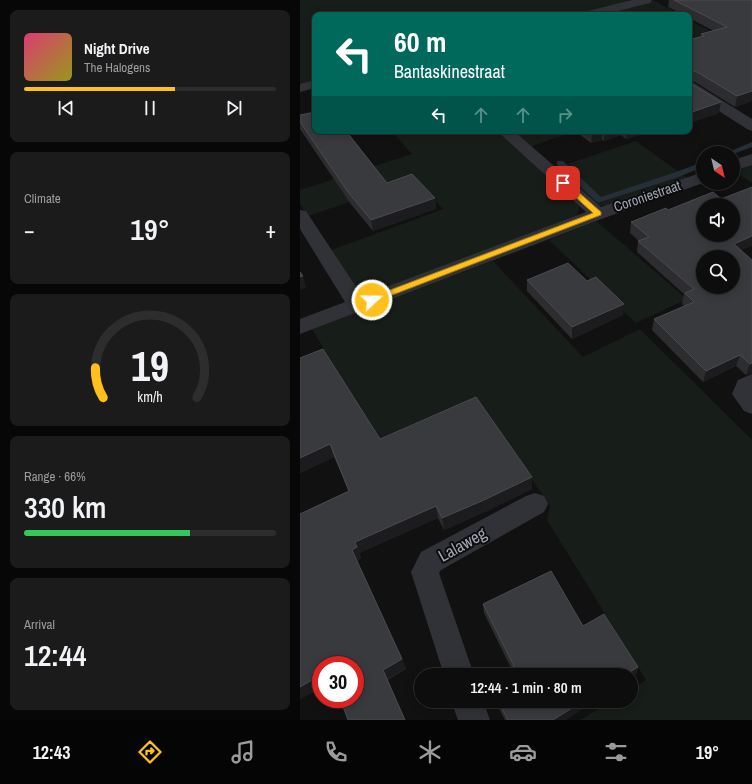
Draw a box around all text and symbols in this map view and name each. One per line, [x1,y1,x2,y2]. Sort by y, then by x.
text: 60 m [394,23,446,61]
icon: left [328,28,380,80]
text: Night Drive [84,38,150,59]
text: The Halogens [84,59,150,76]
text: Bantaskinestraat [394,59,505,84]
icon: previous [55,97,77,119]
icon: pause [139,97,161,119]
icon: next [223,97,245,119]
icon: left [428,104,450,126]
icon: ahead [470,104,492,126]
icon: ahead [512,104,534,126]
icon: right [554,104,576,126]
north arrow [696,146,740,190]
map controls [696,146,740,294]
pin [546,166,580,200]
icon: arrive [552,172,574,194]
street label: Coroniestraat [611,176,683,216]
text: Climate [24,190,61,207]
button: sound [696,198,740,242]
text: 19° [130,209,170,249]
text: − [24,215,35,245]
text: + [265,215,276,245]
button: search [696,250,740,294]
position arrow [351,279,393,321]
text: 19 [131,338,169,394]
text: km/h [137,387,163,406]
text: Range · 66% [24,468,86,485]
text: 330 km [24,487,106,527]
street label: Lalaweg [434,521,490,567]
text: Arrival [24,616,55,633]
text: 12:44 [24,635,86,675]
speed limit sign: 30 [312,656,364,708]
text: 12:44 · 1 min · 80 m [470,677,582,698]
icon: directions [136,738,164,766]
icon: music [229,738,257,766]
icon: phone [322,738,350,766]
icon: climate [416,738,444,766]
icon: car [509,738,537,766]
icon: filters [602,738,630,766]
text: 12:43 [33,740,70,765]
text: 19° [696,740,719,765]

